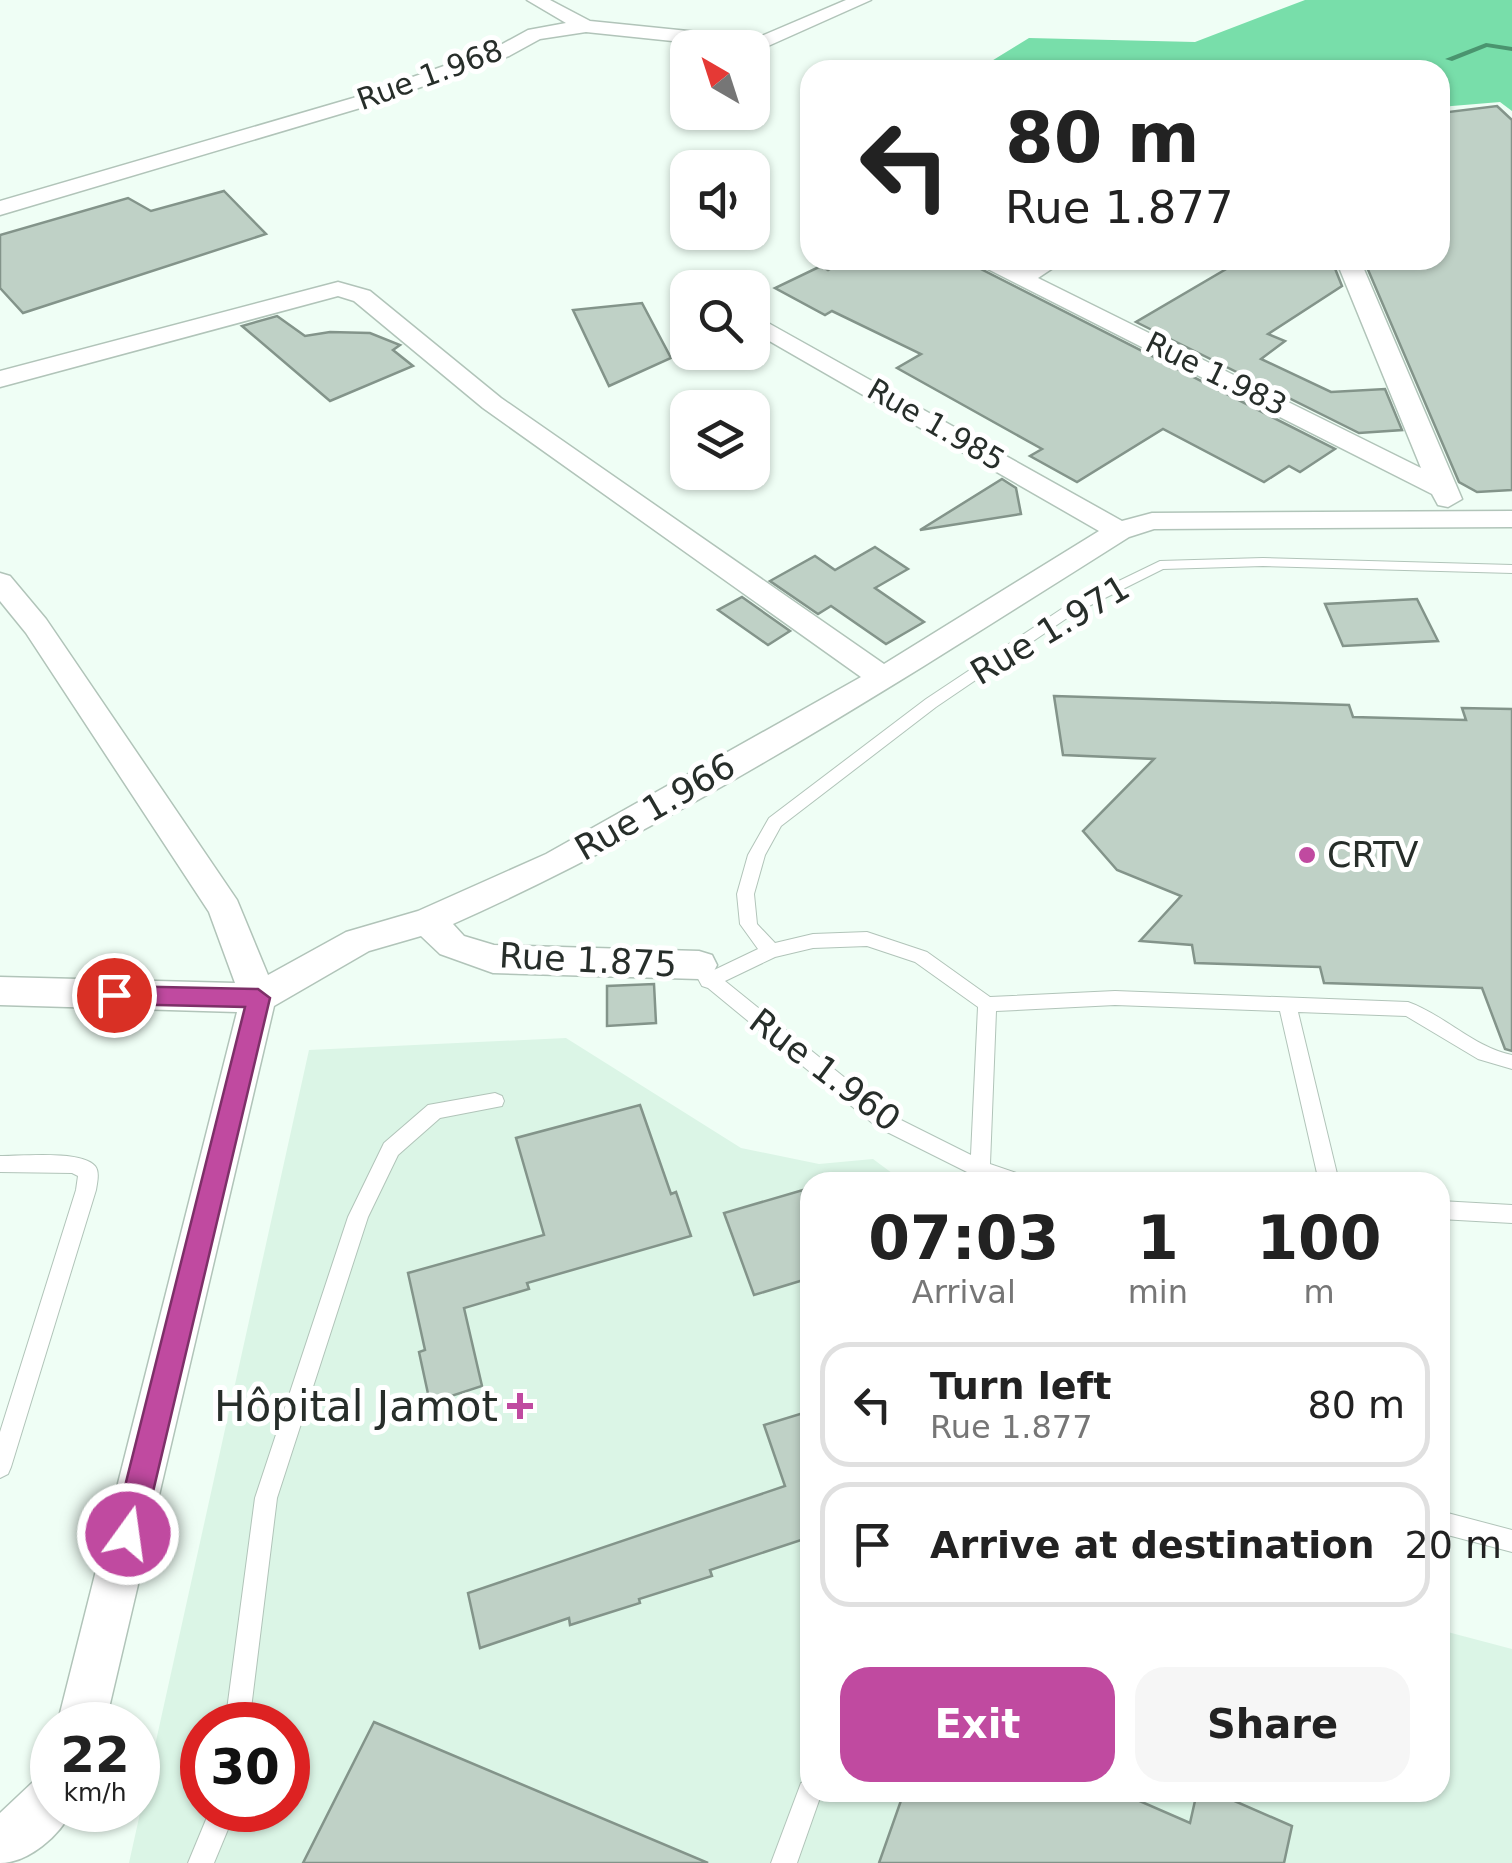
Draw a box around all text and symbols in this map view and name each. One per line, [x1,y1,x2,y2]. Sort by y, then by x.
north arrow [670,30,770,130]
map controls [670,30,770,490]
street label: Rue 1.968 [352,32,507,117]
text: 80 m [1005,97,1200,179]
icon: left [840,100,970,230]
button: sound [670,150,770,250]
text: Rue 1.877 [1005,181,1234,234]
button: search [670,270,770,370]
street label: Rue 1.983 [1140,324,1292,423]
street label: Rue 1.985 [862,371,1011,478]
button: layers [670,390,770,490]
street label: Rue 1.971 [963,567,1137,693]
street label: Rue 1.966 [568,745,742,869]
place label: CRTV [1327,835,1419,875]
marker: CRTV [1296,844,1318,866]
street label: Rue 1.875 [498,935,678,985]
pin [72,953,157,1038]
icon: arrive [87,968,142,1023]
street label: Rue 1.960 [742,1001,908,1139]
text: 07:03 [868,1203,1059,1273]
text: 1 [1137,1203,1179,1273]
text: 100 [1256,1203,1382,1273]
text: Arrival [912,1273,1016,1311]
text: min [1128,1273,1188,1311]
text: m [1303,1273,1335,1311]
text: Turn left [930,1364,1111,1408]
icon: left [845,1377,900,1432]
place label: Hôpital Jamot [214,1382,498,1431]
text: 80 m [1308,1383,1405,1427]
marker: Hôpital Jamot [507,1393,533,1419]
text: Rue 1.877 [930,1408,1093,1446]
position arrow [76,1482,180,1586]
icon: arrive [845,1517,900,1572]
text: Arrive at destination [930,1523,1375,1567]
text: 20 m [1405,1523,1502,1567]
button: Exit [840,1667,1115,1782]
button: Share [1135,1667,1410,1782]
speed limit sign: 30 [180,1702,310,1832]
text: 22 [60,1726,130,1784]
text: km/h [63,1778,127,1807]

